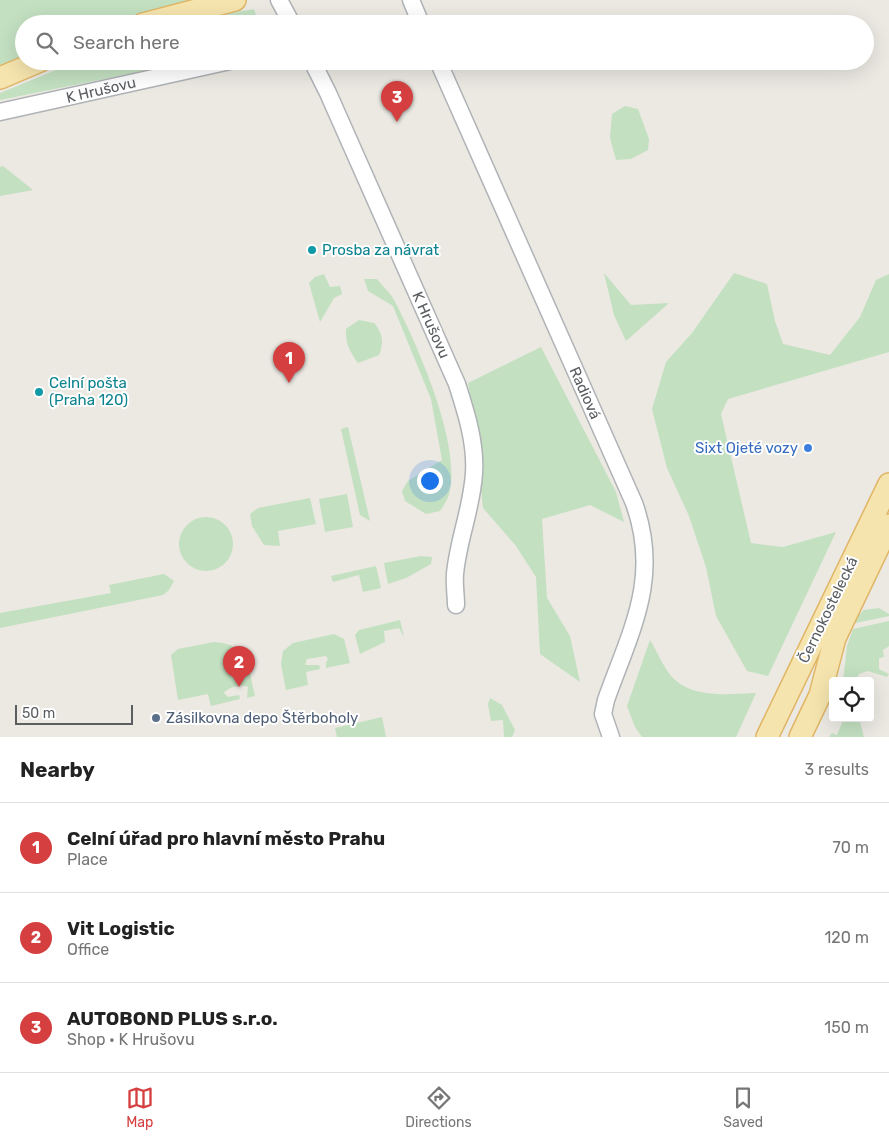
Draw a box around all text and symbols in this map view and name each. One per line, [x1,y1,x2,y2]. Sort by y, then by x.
search box [15,15,874,70]
icon: search [33,29,61,57]
text: Search here [73,31,180,54]
street label: K Hrušovu [64,73,138,107]
pin: 3 [381,81,413,122]
place label: Prosba za návrat [322,241,439,259]
marker: Prosba za návrat [306,244,318,256]
street label: K Hrušovu [408,289,454,361]
pin: 1 [273,342,305,383]
street label: Radiová [566,364,604,422]
place label: Celní pošta (Praha 120) [49,374,128,409]
marker: Celní pošta (Praha 120) [33,386,45,398]
place label: Sixt Ojeté vozy [695,439,798,457]
marker: Sixt Ojeté vozy [802,442,814,454]
your location [417,468,443,494]
street label: Černokostelecká [795,554,861,666]
pin: 2 [223,646,255,687]
map controls [829,677,874,722]
button: locate [829,677,874,722]
scale bar [15,702,132,725]
text: 50 m [22,705,55,722]
place label: Zásilkovna depo Štěrboholy [166,709,358,727]
marker: Zásilkovna depo Štěrboholy [150,712,162,724]
text: Nearby [20,757,95,782]
text: 3 results [804,760,869,779]
text: Celní úřad pro hlavní město Prahu [67,827,385,850]
text: 1 [32,838,40,857]
text: 70 m [832,838,869,857]
text: Place [67,850,108,869]
text: Vit Logistic [67,917,175,940]
text: 2 [31,928,41,947]
text: 120 m [824,928,869,947]
text: Office [67,940,109,959]
text: AUTOBOND PLUS s.r.o. [67,1007,278,1030]
text: 3 [31,1018,41,1037]
text: 150 m [824,1018,869,1037]
text: Shop · K Hrušovu [67,1030,195,1049]
tab: Map [126,1084,154,1131]
tab: Directions [405,1084,472,1131]
tab: Saved [723,1084,763,1131]

